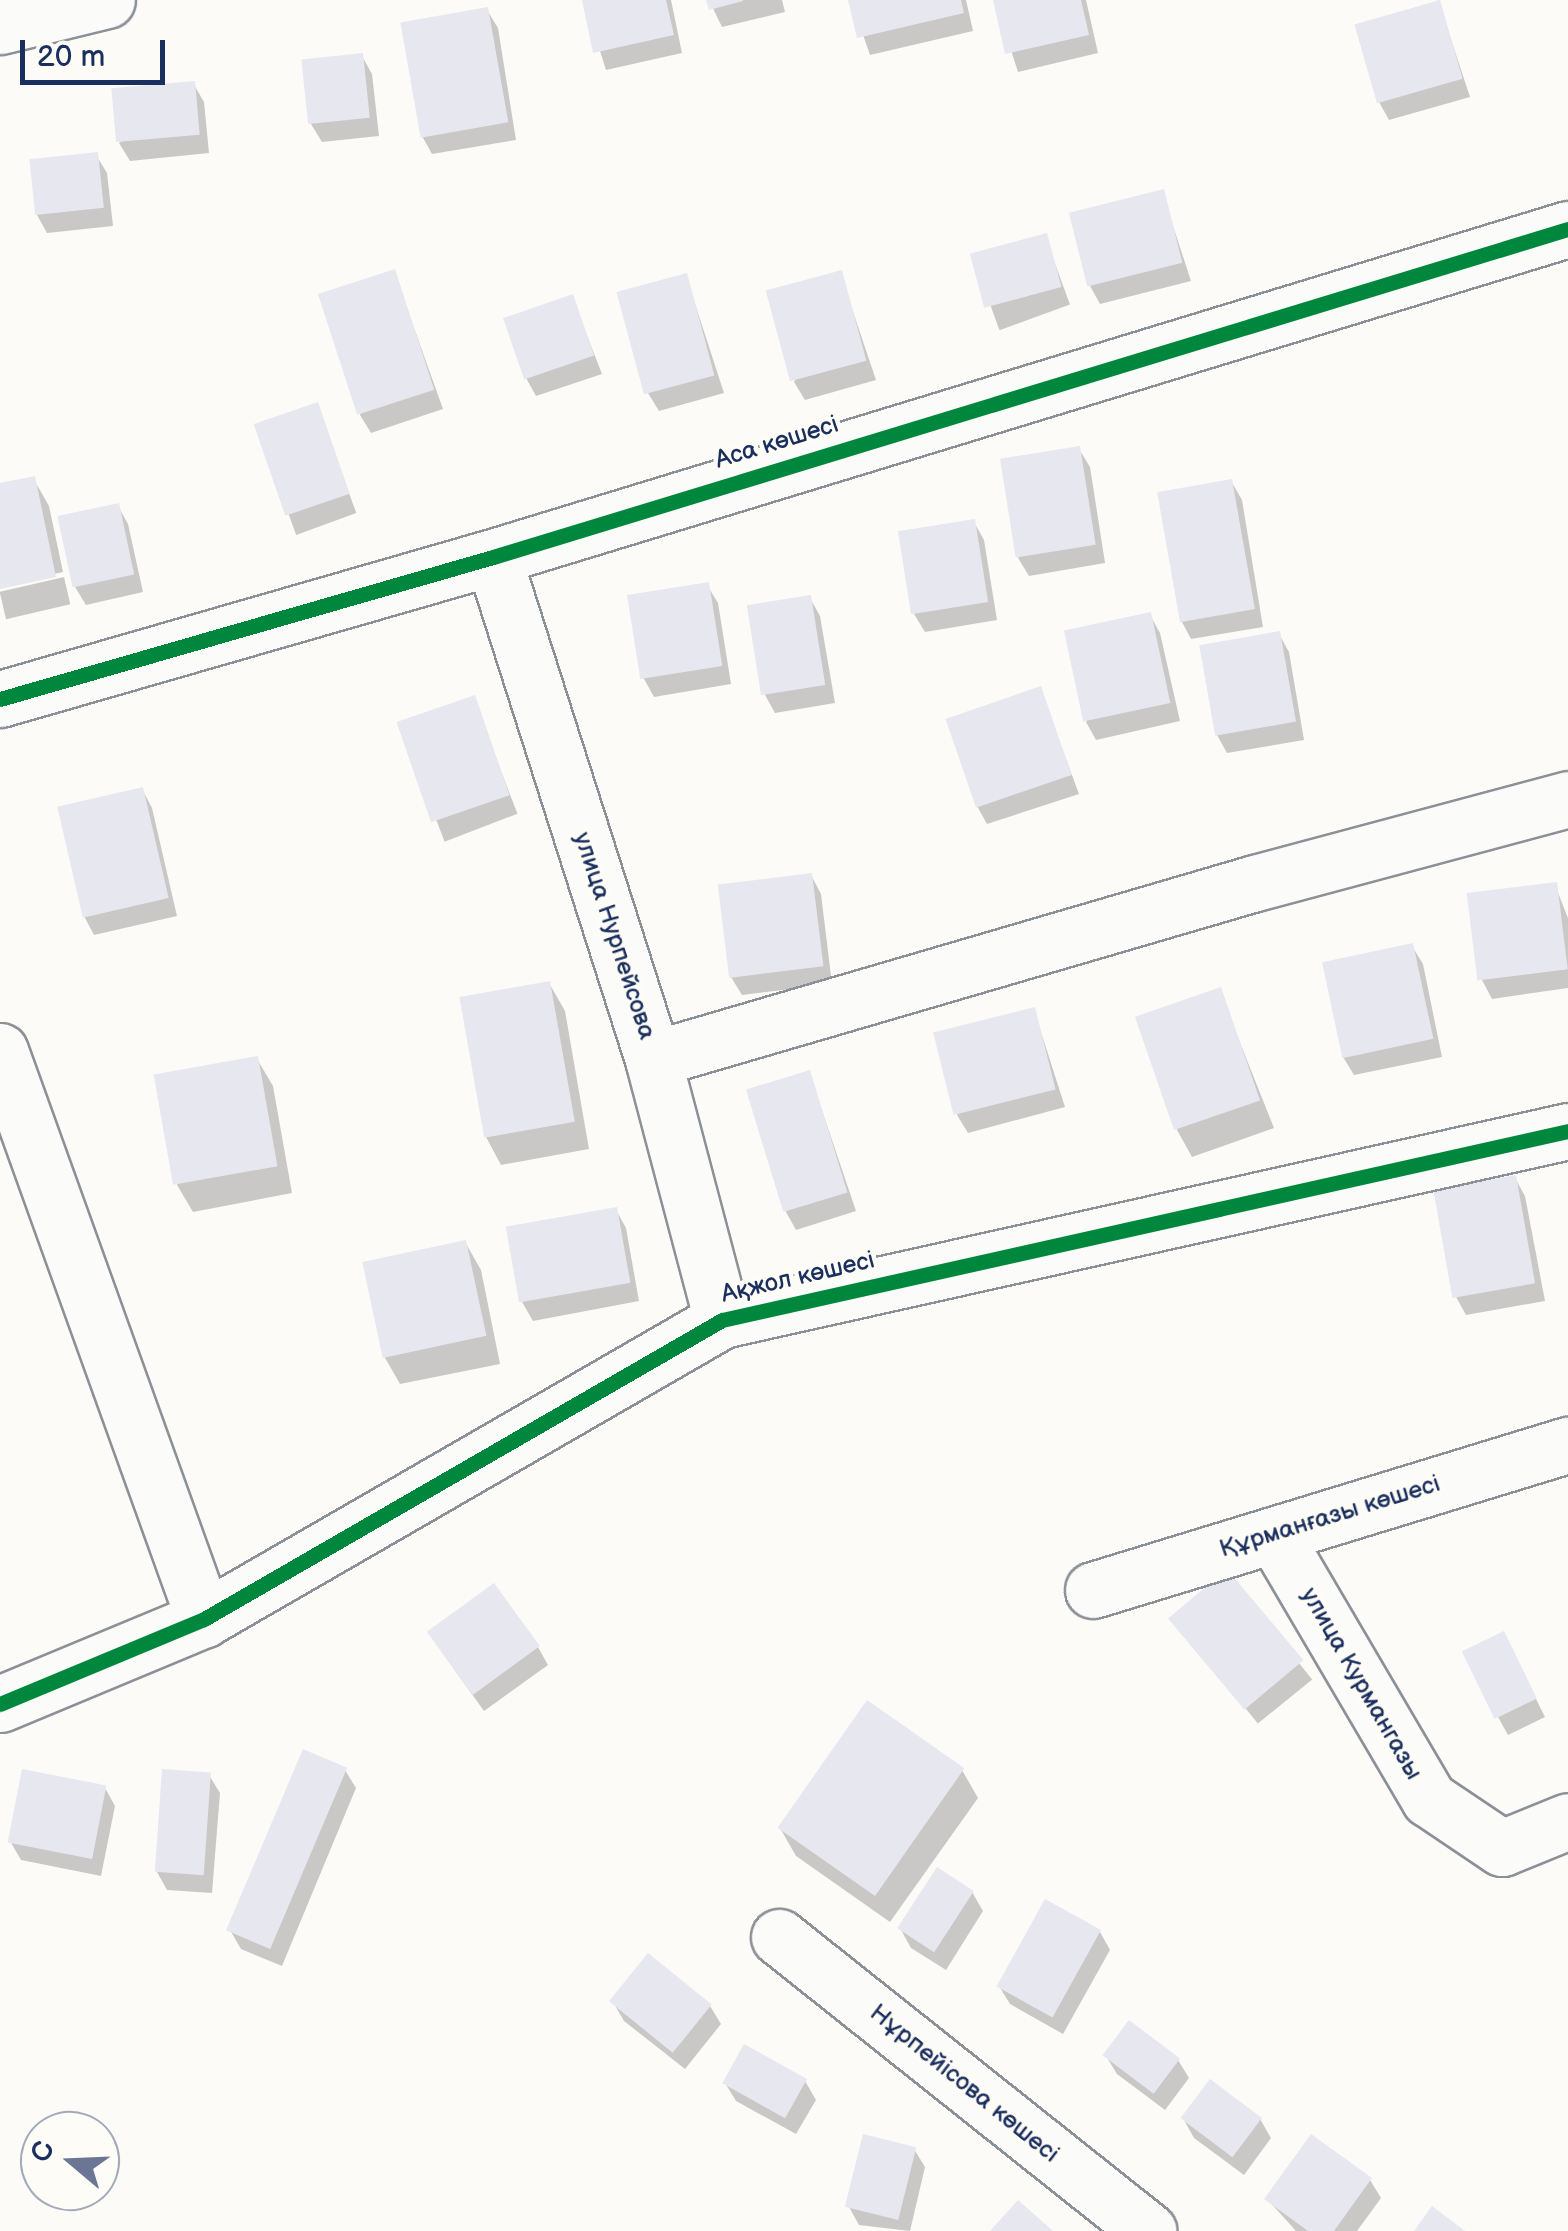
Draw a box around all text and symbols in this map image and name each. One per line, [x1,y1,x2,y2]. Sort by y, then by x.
scale bar [25,20,170,82]
text: 20 m [37,39,105,75]
street label: Аса көшесі [712,410,842,476]
street label: улица Нурпейсова [566,829,662,1043]
street label: Ақжол көшесі [718,1246,878,1310]
street label: Құрманғазы көшесі [1216,1469,1444,1565]
street label: улица Курмангазы [1294,1583,1428,1785]
street label: Нұрпейісова көшесі [863,1998,1065,2170]
north arrow [20,2111,120,2211]
text: С [24,2137,62,2166]

